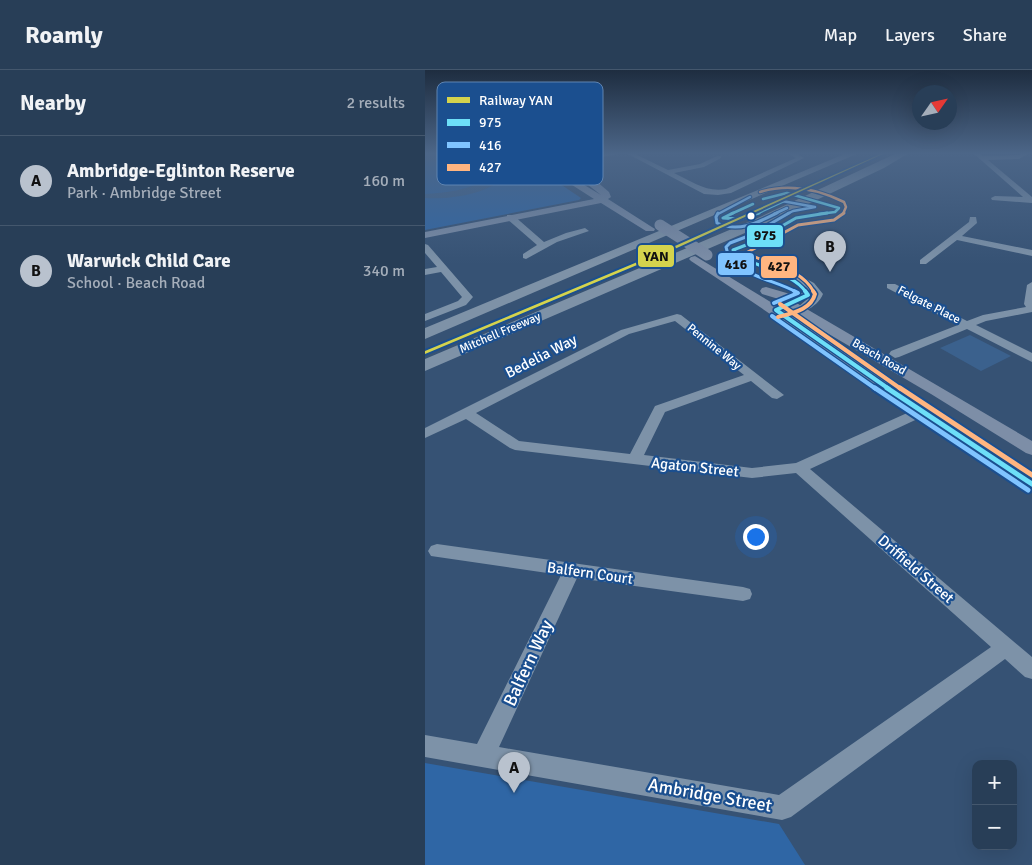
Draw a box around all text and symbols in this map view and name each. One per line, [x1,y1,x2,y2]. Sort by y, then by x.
text: Roamly [25,20,103,50]
text: Map [824,24,857,46]
text: Layers [885,24,935,46]
text: Share [963,24,1007,46]
legend [437,82,603,185]
north arrow [912,85,957,130]
text: Nearby [20,90,86,116]
text: Railway YAN [479,92,553,109]
text: 2 results [346,93,405,113]
text: 975 [479,114,502,131]
text: 416 [479,137,502,154]
text: Ambridge-Eglinton Reserve [67,159,295,183]
text: 427 [479,159,502,176]
text: A [31,171,41,191]
text: 160 m [363,171,405,191]
text: Park · Ambridge Street [67,183,221,203]
unlabelled marker [746,211,756,221]
line badge: 975 [746,224,784,248]
text: 975 [754,227,776,244]
pin: B [814,231,846,272]
line badge: YAN [637,244,675,268]
text: YAN [642,248,669,265]
text: Warwick Child Care [67,249,231,273]
line badge: 416 [717,252,755,276]
line badge: 427 [760,255,798,279]
text: 416 [725,256,748,273]
text: 427 [768,258,791,275]
text: B [31,261,41,281]
text: 340 m [363,261,405,281]
text: School · Beach Road [67,273,205,293]
street label: Felgate Place [895,283,963,327]
street label: Mitchell Freeway [457,309,543,357]
street label: Pennine Way [684,321,744,374]
street label: Bedelia Way [502,330,580,382]
street label: Beach Road [849,336,909,378]
street label: Agaton Street [650,453,740,481]
your location [743,524,769,550]
street label: Driffield Street [874,531,958,607]
street label: Balfern Court [546,558,634,588]
street label: Balfern Way [499,616,558,710]
pin: A [498,752,530,793]
map controls [972,760,1017,850]
button: + [972,760,1017,805]
street label: Ambridge Street [646,773,774,817]
button: − [972,805,1017,850]

